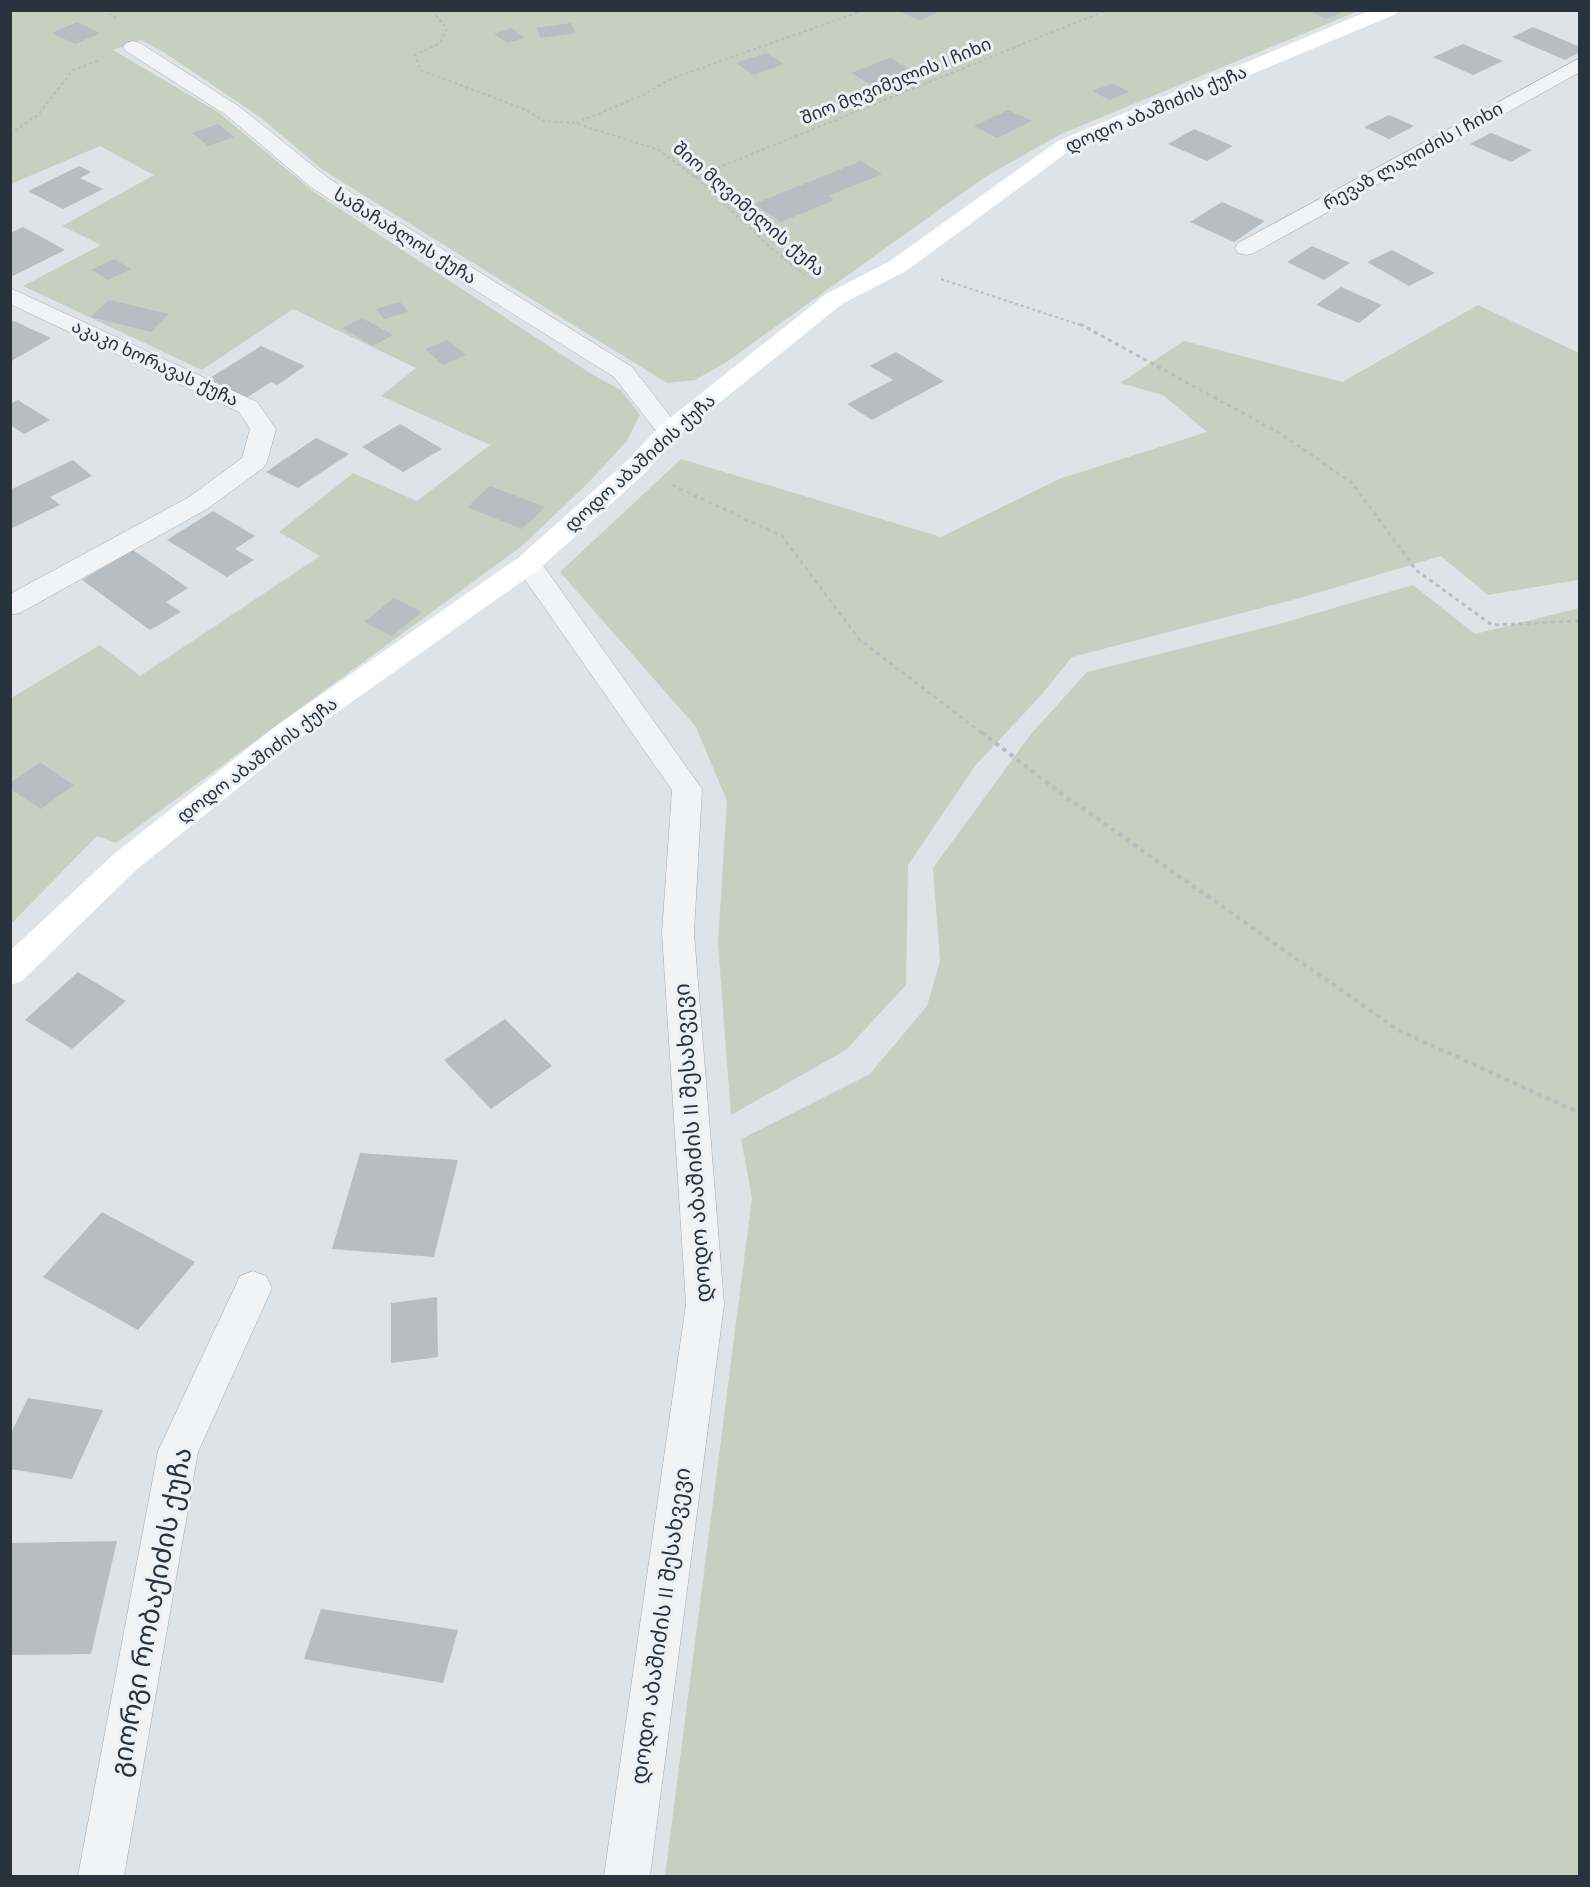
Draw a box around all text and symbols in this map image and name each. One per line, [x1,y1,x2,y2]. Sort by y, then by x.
street label: შიო მღვიმელის I ჩიხი [798,33,994,129]
street label: დოდო აბაშიძის ქუჩა [1062,61,1250,157]
street label: რევაზ ლაღიძის I ჩიხი [1319,97,1507,215]
street label: შიო მღვიმელის ქუჩა [669,137,829,281]
street label: სამაჩაბლოს ქუჩა [329,183,481,289]
street label: აკაკი ხორავას ქუჩა [68,315,242,411]
street label: დოდო აბაშიძის ქუჩა [560,389,720,537]
street label: დოდო აბაშიძის ქუჩა [172,692,342,828]
street label: დოდო აბაშიძის II შესახვევი [669,983,717,1303]
street label: გიორგი რობაქიძის ქუჩა [103,1445,199,1779]
street label: დოდო აბაშიძის II შესახვევი [626,1466,696,1786]

